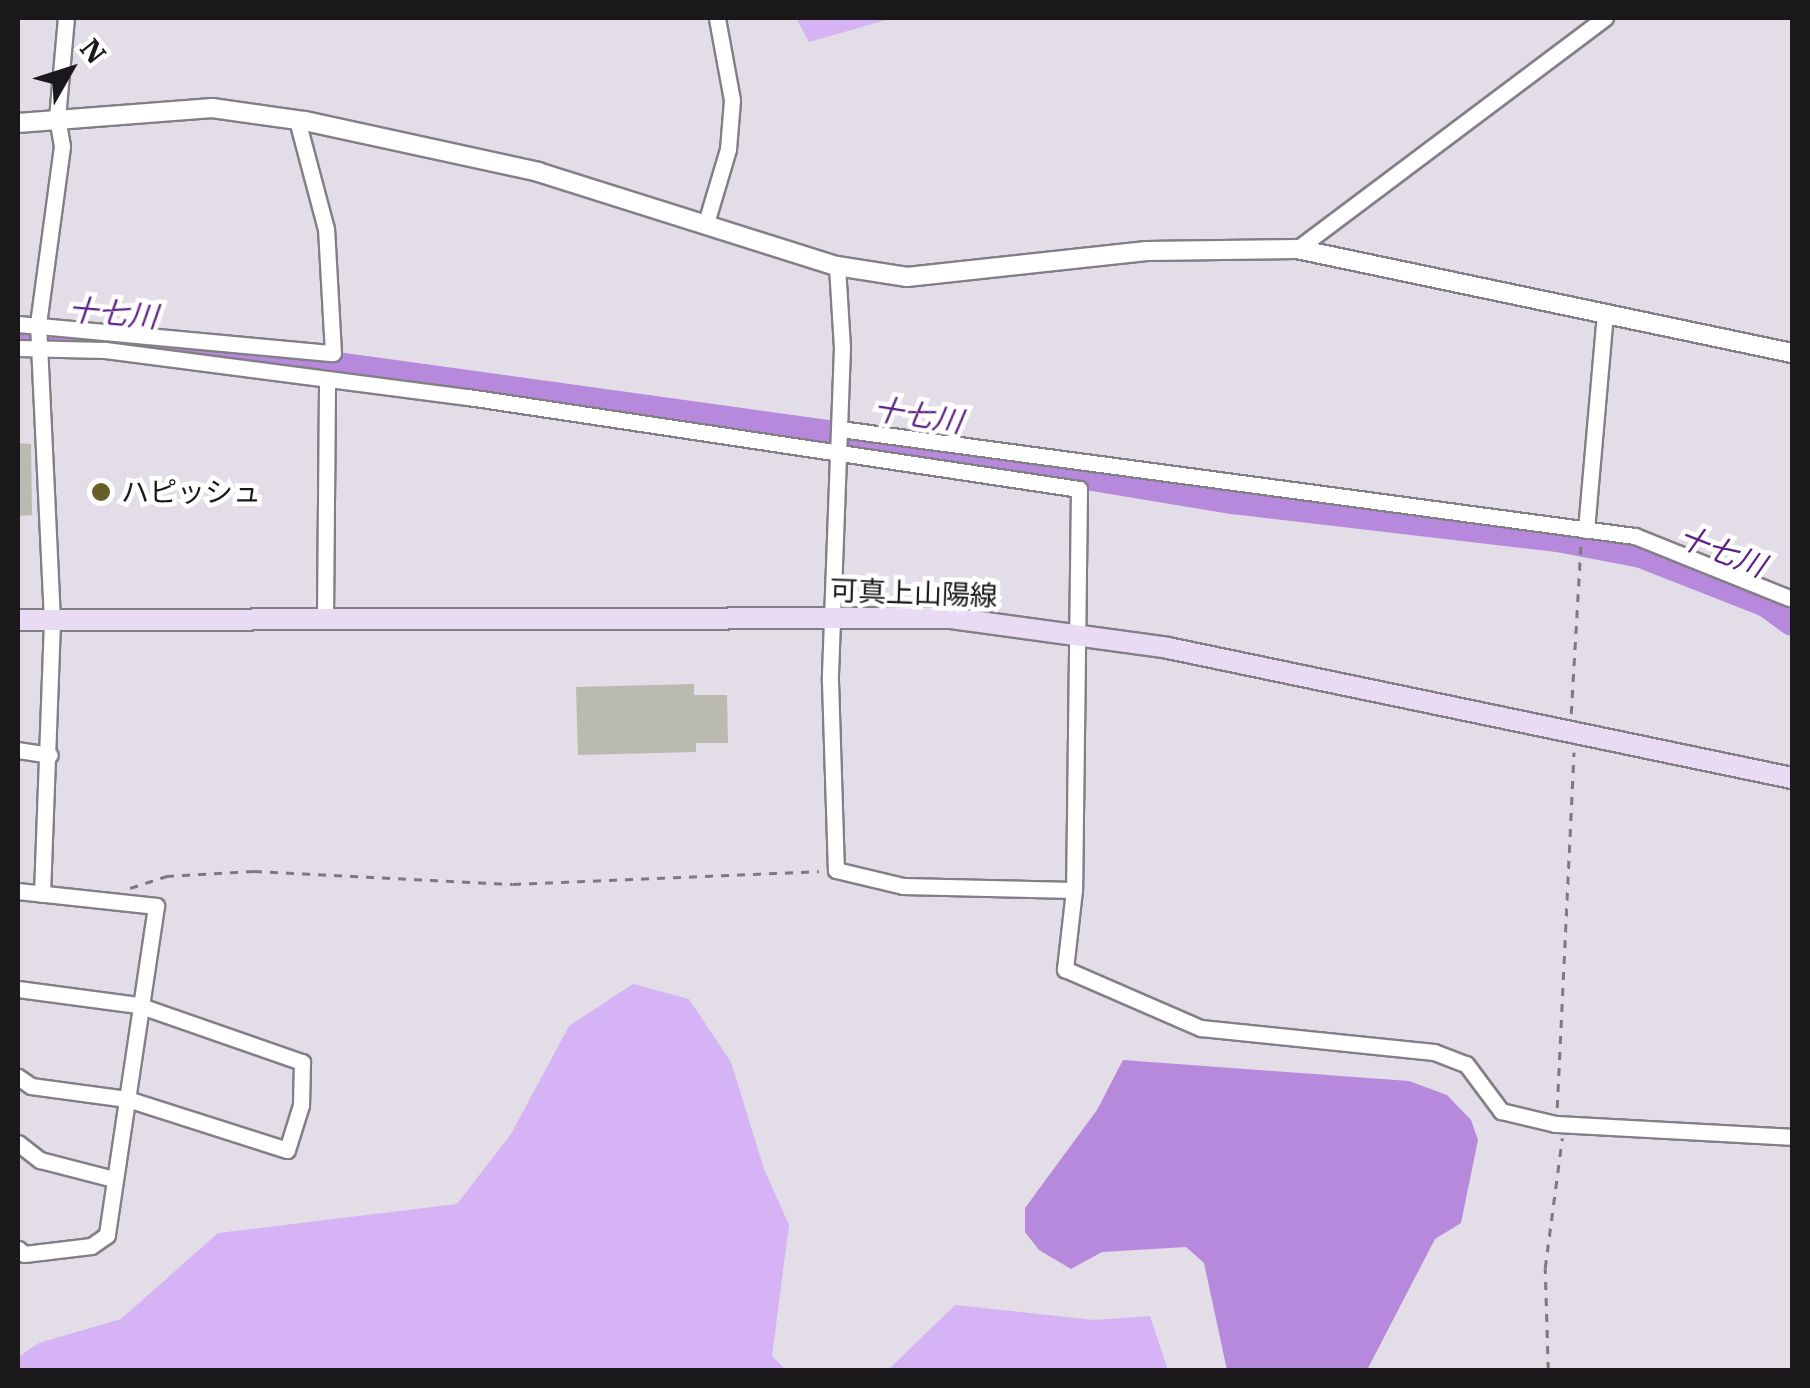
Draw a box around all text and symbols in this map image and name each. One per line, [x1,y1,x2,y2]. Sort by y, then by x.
north arrow [20,20,120,120]
text: N [72,31,115,71]
water label: 十七川 [67,291,159,335]
water label: 十七川 [871,390,965,440]
place label: ハピッシュ [121,475,261,509]
marker: ハピッシュ [90,481,112,503]
water label: 十七川 [1674,518,1770,584]
street label: 可真上山陽線 [829,573,999,613]

